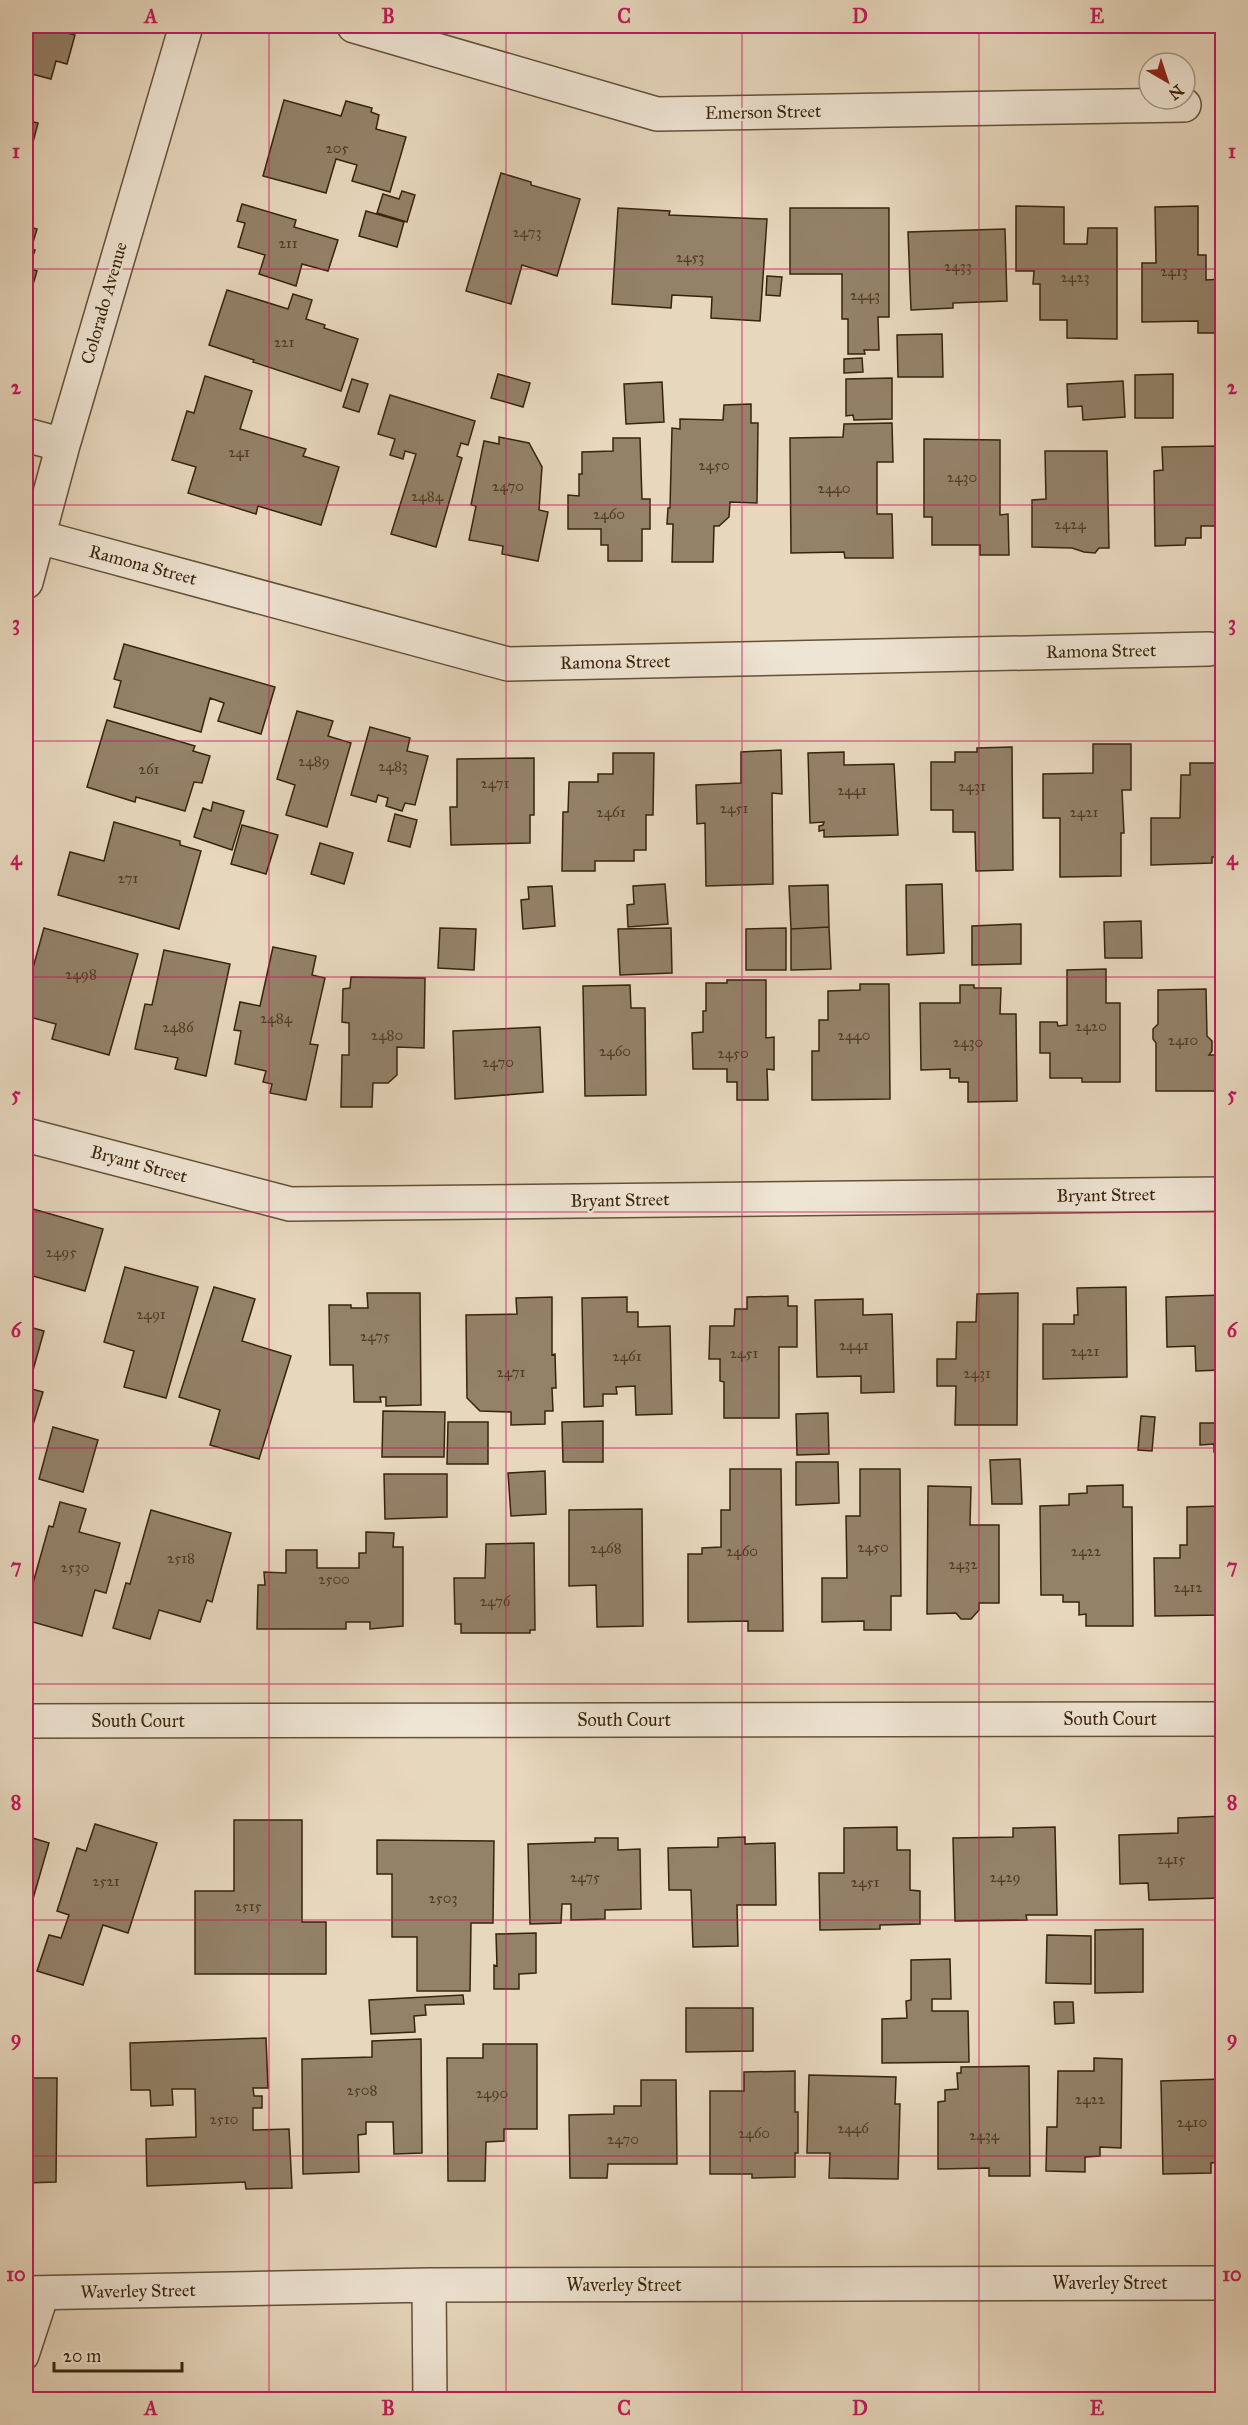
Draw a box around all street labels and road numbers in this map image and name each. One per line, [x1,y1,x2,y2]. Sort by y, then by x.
street label: Emerson Street [705,100,822,124]
street label: Colorado Avenue [76,239,132,367]
street label: Ramona Street [87,540,200,590]
street label: Ramona Street [1046,639,1157,663]
street label: Ramona Street [560,650,671,674]
street label: Bryant Street [88,1141,190,1188]
street label: Bryant Street [1056,1183,1156,1207]
street label: Bryant Street [570,1188,670,1212]
street label: South Court [1063,1708,1157,1730]
street label: South Court [577,1709,671,1731]
street label: South Court [91,1710,185,1732]
street label: Waverley Street [1052,2272,1168,2294]
street label: Waverley Street [566,2274,682,2296]
street label: Waverley Street [80,2279,197,2303]

